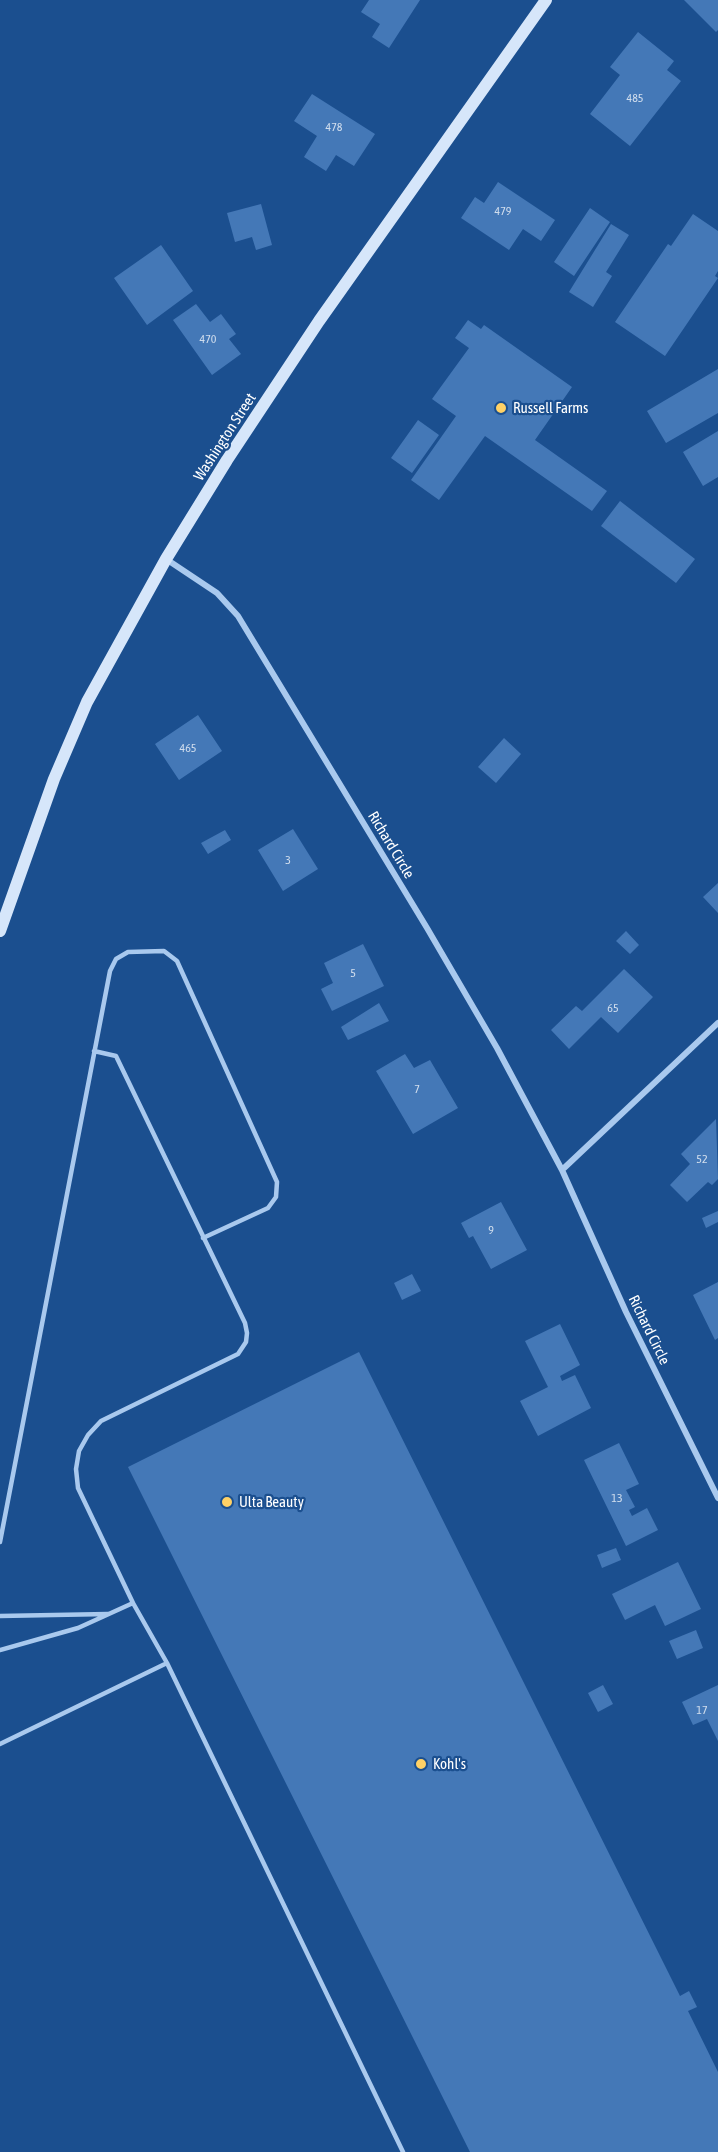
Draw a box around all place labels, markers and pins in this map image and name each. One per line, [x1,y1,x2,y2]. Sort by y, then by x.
place label: Russell Farms [513,399,588,417]
marker: Russell Farms [494,401,508,415]
place label: Ulta Beauty [239,1493,304,1511]
marker: Ulta Beauty [220,1495,234,1509]
place label: Kohl's [433,1755,466,1773]
marker: Kohl's [414,1757,428,1771]

